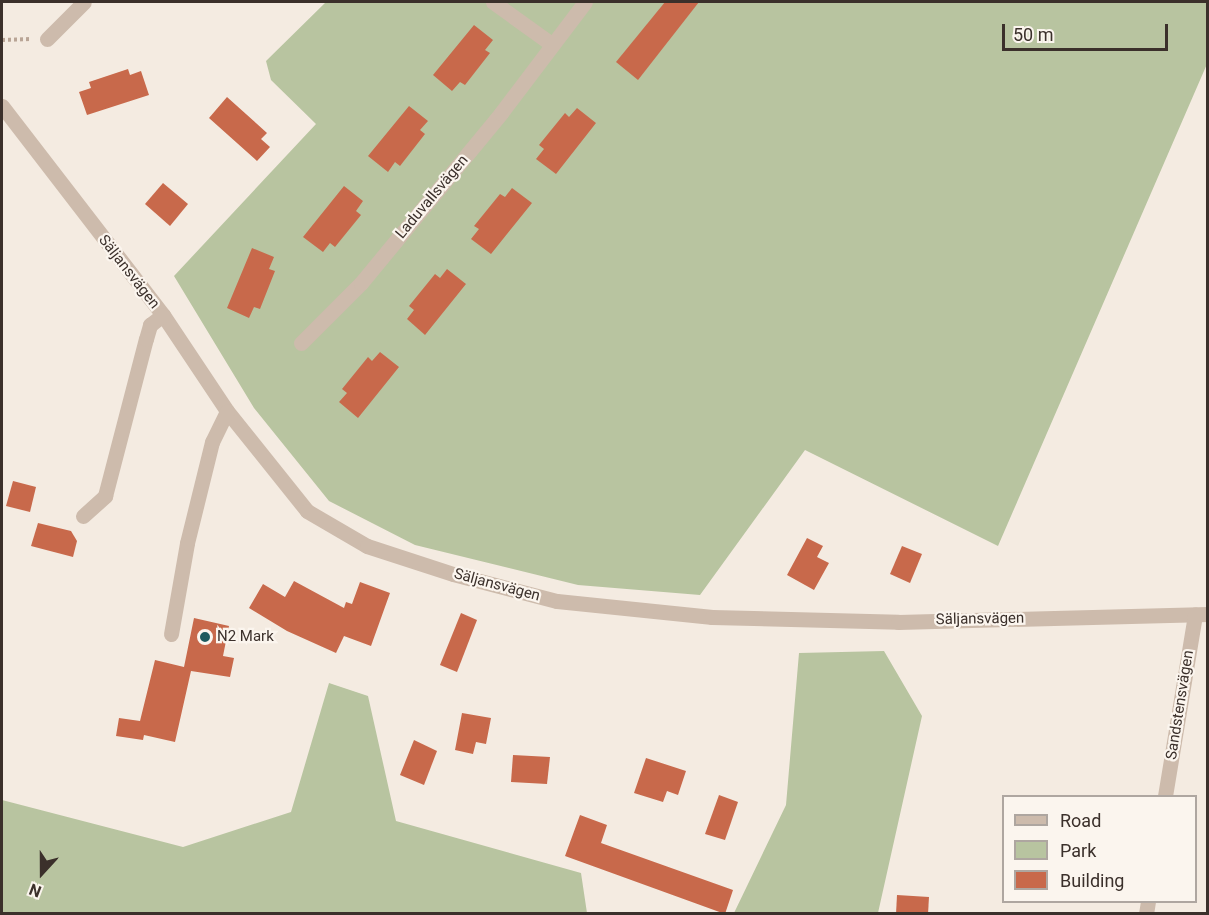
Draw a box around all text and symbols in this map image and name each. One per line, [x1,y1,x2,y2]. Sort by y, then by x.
scale bar [1005,12,1172,50]
text: 50 m [1013,24,1053,45]
street label: Laduvallsvägen [392,152,472,242]
street label: Säljansvägen [95,232,163,312]
street label: Säljansvägen [452,565,542,605]
street label: Säljansvägen [936,609,1024,629]
place label: N2 Mark [217,628,274,646]
marker: N2 Mark [198,630,212,644]
street label: Sandstensvägen [1162,649,1198,761]
legend [1002,795,1197,903]
text: Road [1060,810,1101,831]
text: Park [1060,840,1096,861]
north arrow [12,843,72,903]
text: Building [1060,870,1124,891]
text: N [27,879,44,901]

